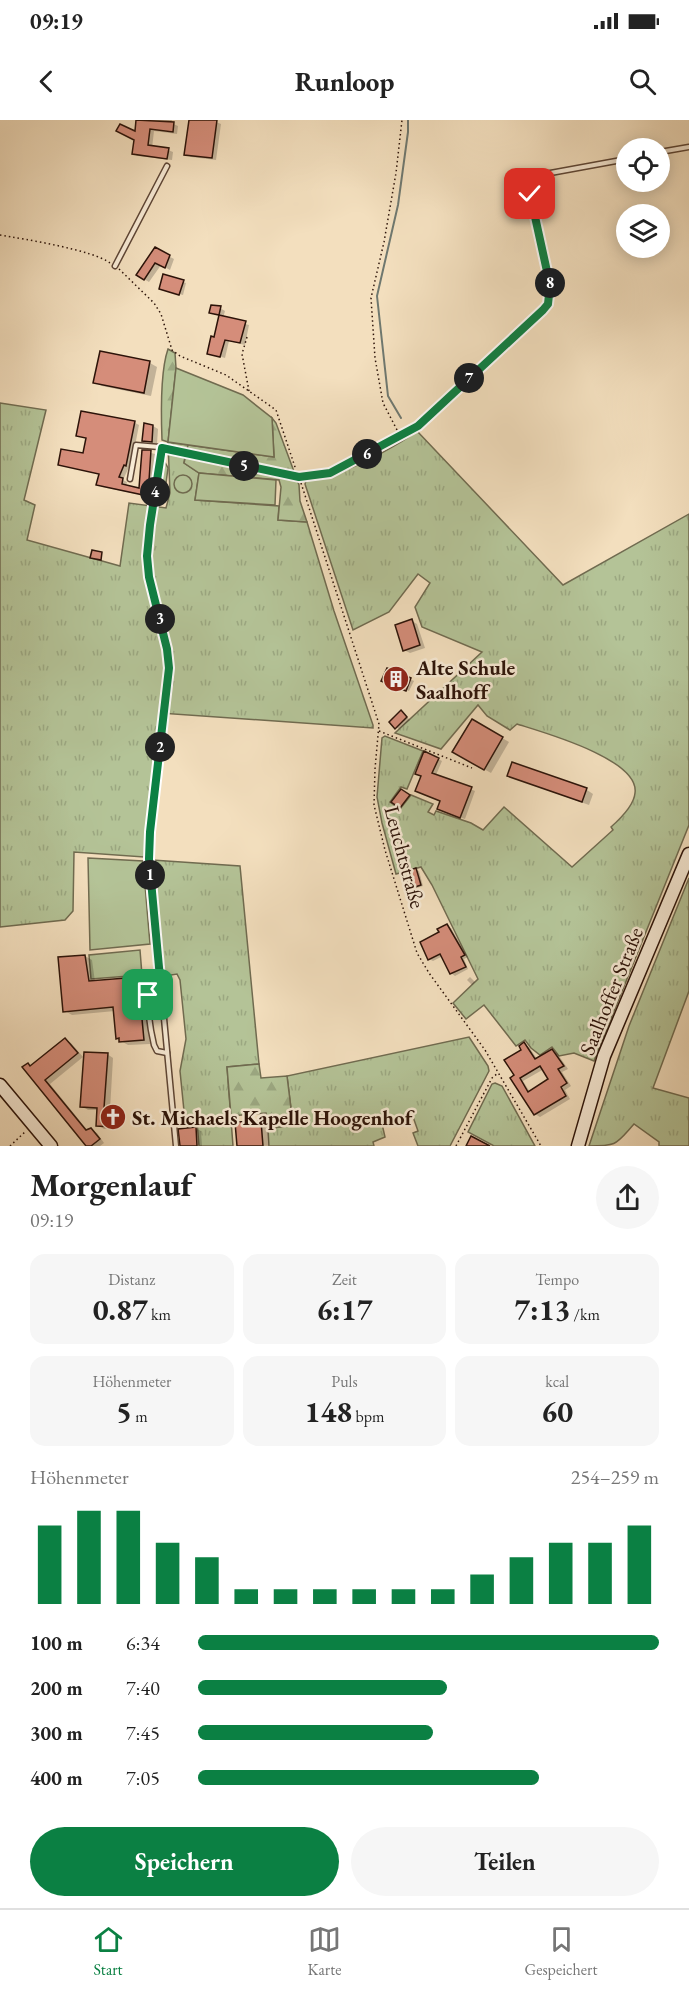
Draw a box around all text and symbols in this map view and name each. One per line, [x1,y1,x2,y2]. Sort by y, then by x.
text: 09:19 [30,7,83,36]
text: Runloop [295,64,394,99]
icon: back [30,65,63,98]
icon: search [626,65,659,98]
map controls [616,138,670,258]
button: locate [616,138,670,192]
pin [504,168,555,219]
icon: check [513,177,546,210]
button: layers [616,204,670,258]
pin: 8 [535,268,565,298]
text: 8 [546,272,554,293]
pin: 7 [454,363,484,393]
text: 7 [465,367,473,388]
pin: 6 [352,439,382,469]
text: 6 [363,443,371,464]
pin: 5 [229,451,259,481]
text: 5 [240,455,248,476]
pin: 4 [140,477,170,507]
text: 4 [151,481,159,502]
pin: 3 [145,604,175,634]
text: 3 [156,608,164,629]
place label: Alte Schule Saalhoff [415,654,515,705]
building icon: Alte Schule Saalhoff [381,664,411,694]
pin: 2 [145,732,175,762]
text: 2 [156,736,164,757]
street label: Leuchtstraße [378,803,432,911]
pin: 1 [135,860,165,890]
text: 1 [146,864,154,885]
street label: Saalhoffer Straße [573,923,649,1059]
pin [122,969,173,1020]
icon: arrive [131,978,164,1011]
church icon: St. Michaels Kapelle Hoogenhof [98,1102,128,1132]
place label: St. Michaels Kapelle Hoogenhof [132,1104,415,1131]
text: Morgenlauf [30,1163,192,1206]
button: share [596,1166,659,1229]
text: 09:19 [30,1207,73,1233]
text: Distanz [108,1269,155,1290]
text: Zeit [332,1269,357,1290]
text: Tempo [535,1269,579,1290]
text: 0.87 [93,1290,148,1329]
text: 6:17 [316,1290,373,1329]
text: 7:13 [514,1290,570,1329]
text: km [148,1304,171,1325]
text: /km [570,1304,600,1325]
text: Höhenmeter [92,1371,171,1392]
text: Puls [331,1371,358,1392]
text: kcal [545,1371,569,1392]
text: 5 [116,1392,132,1431]
text: 148 [305,1392,352,1431]
text: 60 [541,1392,573,1431]
text: m [132,1406,148,1427]
text: bpm [352,1406,384,1427]
text: Höhenmeter [30,1464,129,1490]
text: 254–259 m [571,1464,659,1490]
text: 100 m [30,1630,83,1656]
text: 6:34 [126,1630,160,1656]
text: 200 m [30,1675,83,1701]
text: 7:40 [126,1675,160,1701]
text: 300 m [30,1720,83,1746]
text: 7:45 [126,1720,160,1746]
text: 400 m [30,1765,83,1791]
text: 7:05 [126,1765,160,1791]
button: Speichern [30,1827,339,1896]
button: Teilen [351,1827,659,1896]
tab: Start [92,1923,125,1980]
tab: Karte [308,1923,341,1980]
tab: Gespeichert [525,1923,597,1980]

